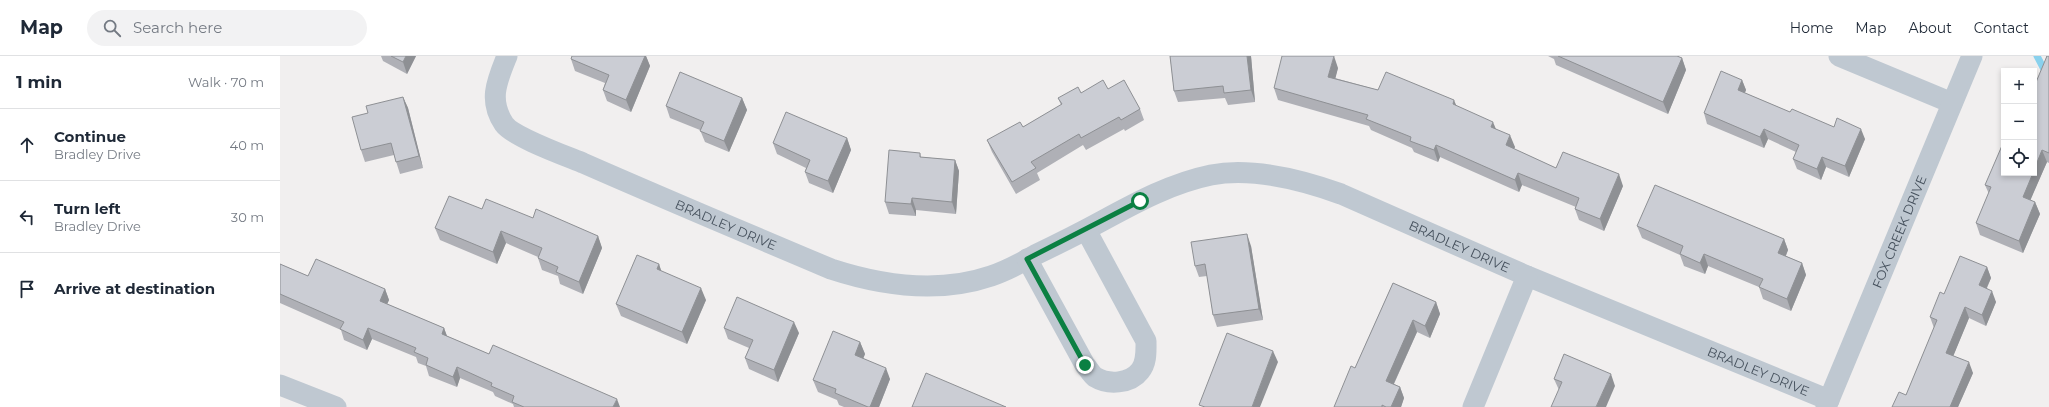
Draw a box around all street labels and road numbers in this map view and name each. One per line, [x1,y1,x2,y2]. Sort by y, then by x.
street label: FOX CREEK DRIVE [1868,173,1930,290]
street label: BRADLEY DRIVE [673,196,779,253]
street label: BRADLEY DRIVE [1406,217,1512,275]
street label: BRADLEY DRIVE [1705,343,1812,399]

